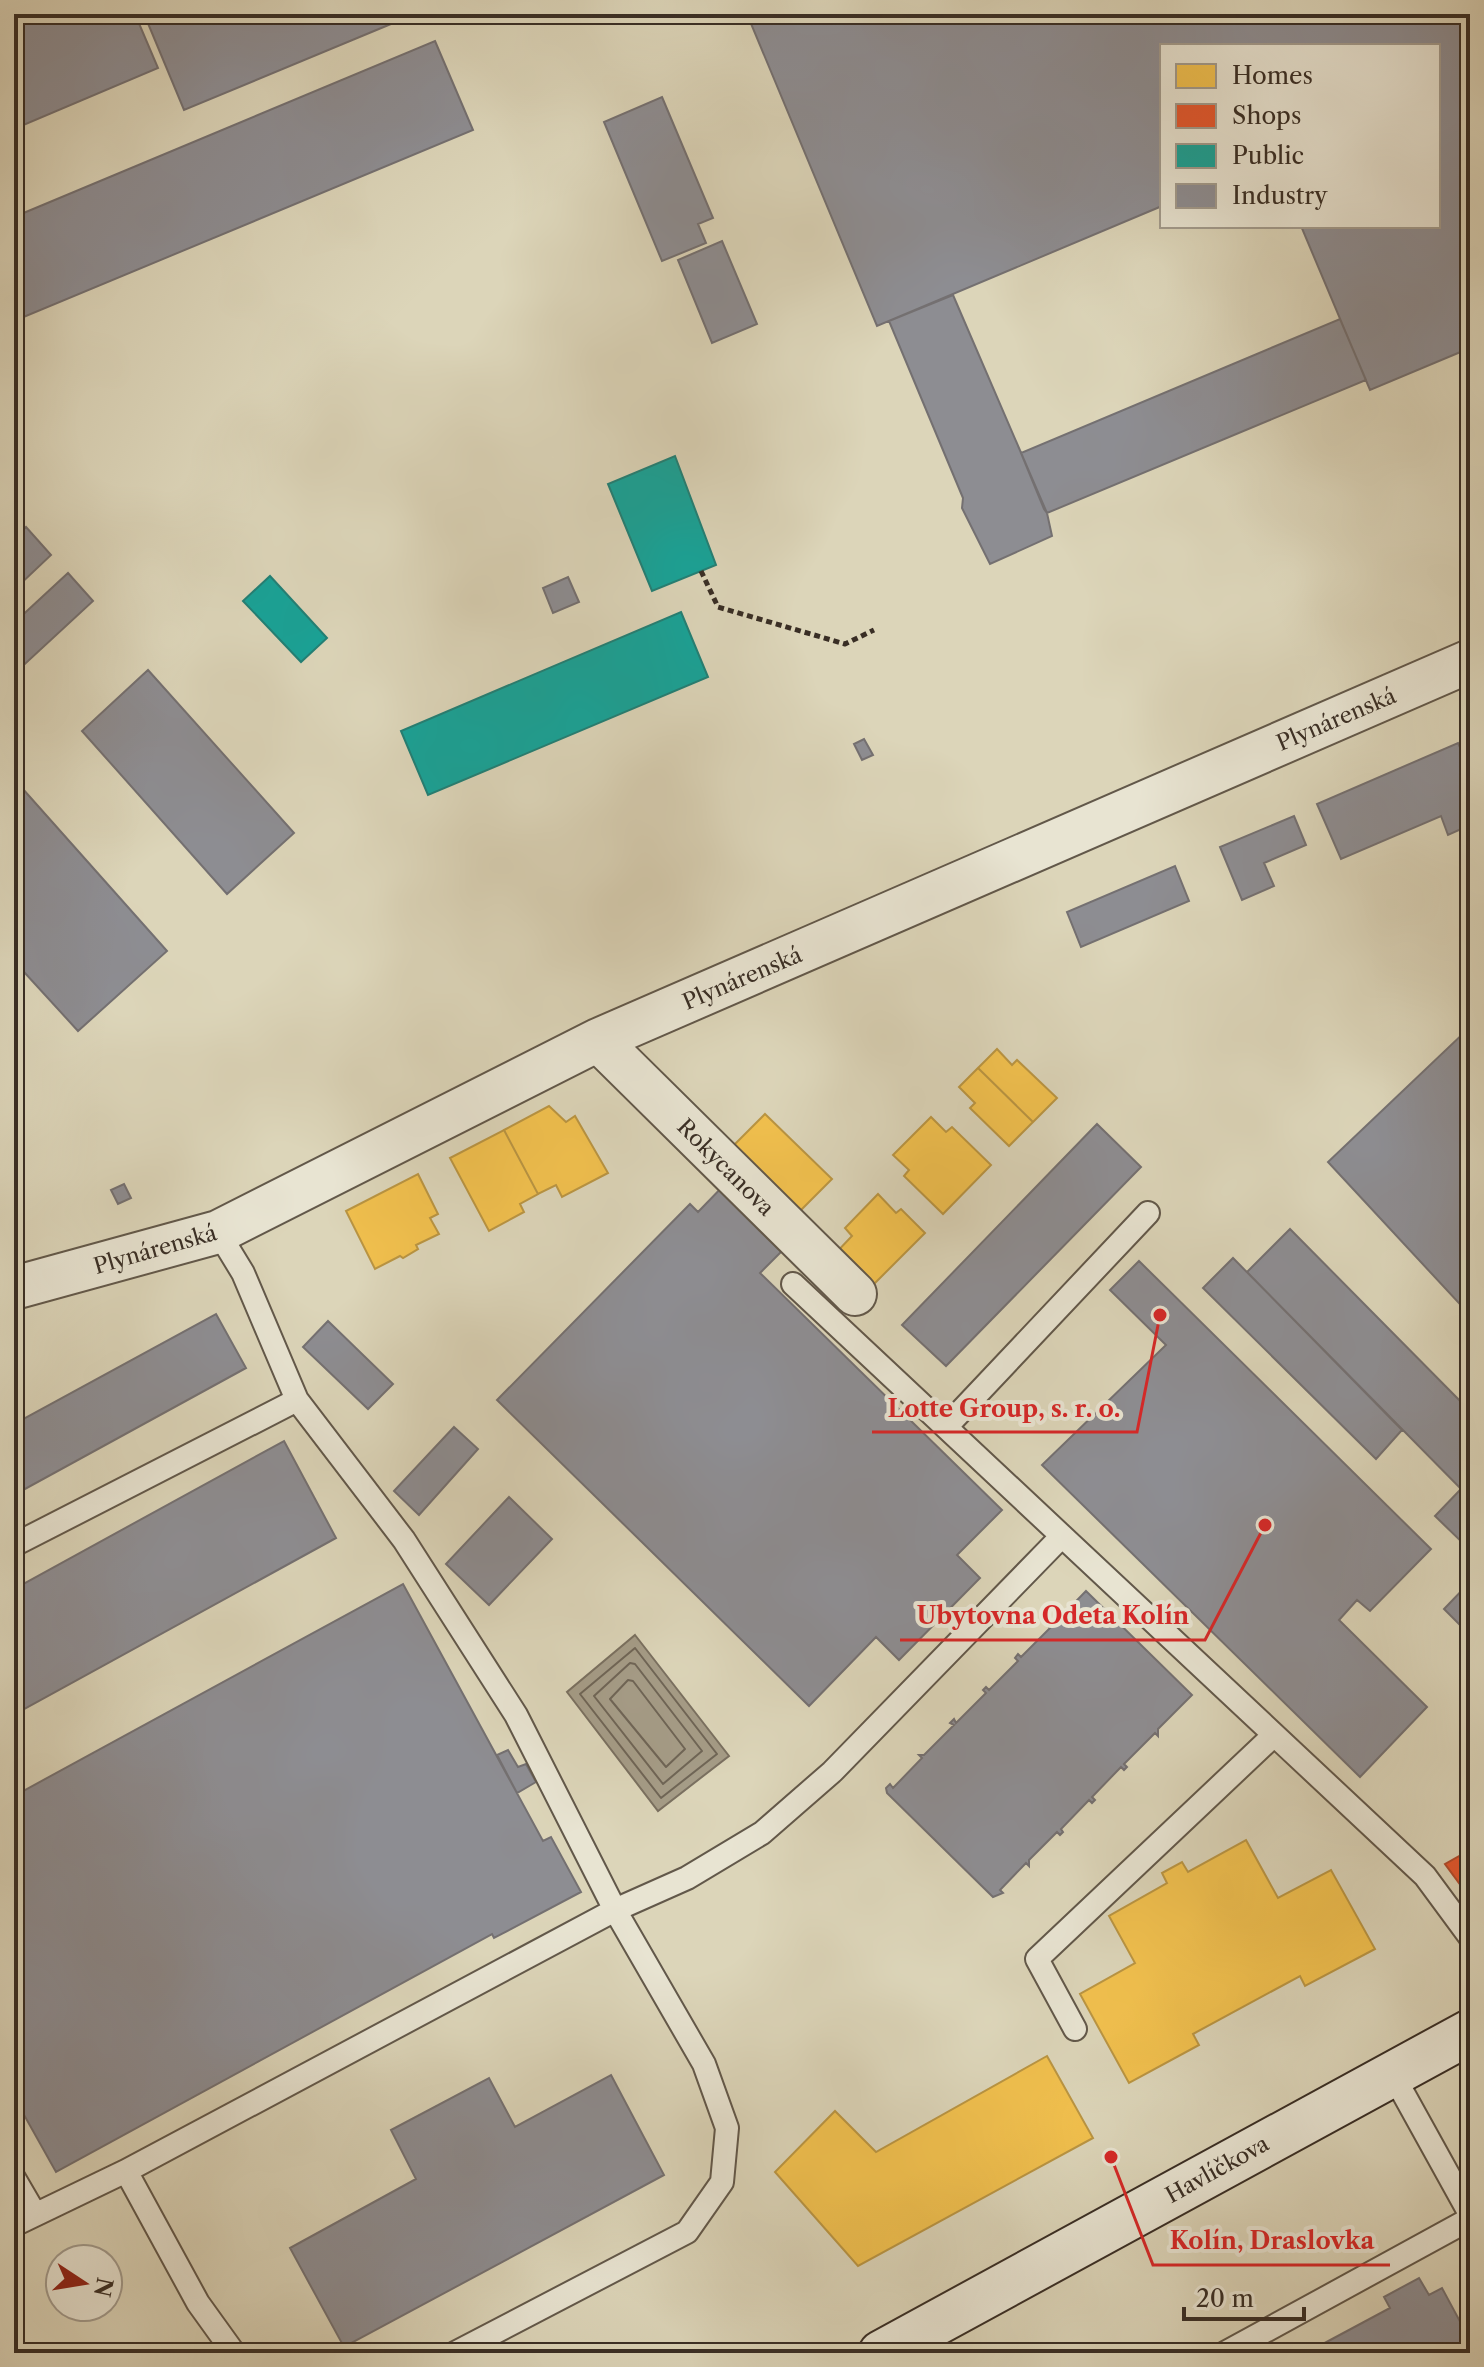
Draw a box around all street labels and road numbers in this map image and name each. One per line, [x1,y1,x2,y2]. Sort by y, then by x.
street label: Plynárenská [1272,682,1400,757]
street label: Plynárenská [678,941,806,1016]
street label: Rokycanova [672,1113,780,1222]
street label: Plynárenská [90,1219,220,1280]
street label: Havlíčkova [1161,2130,1274,2209]

